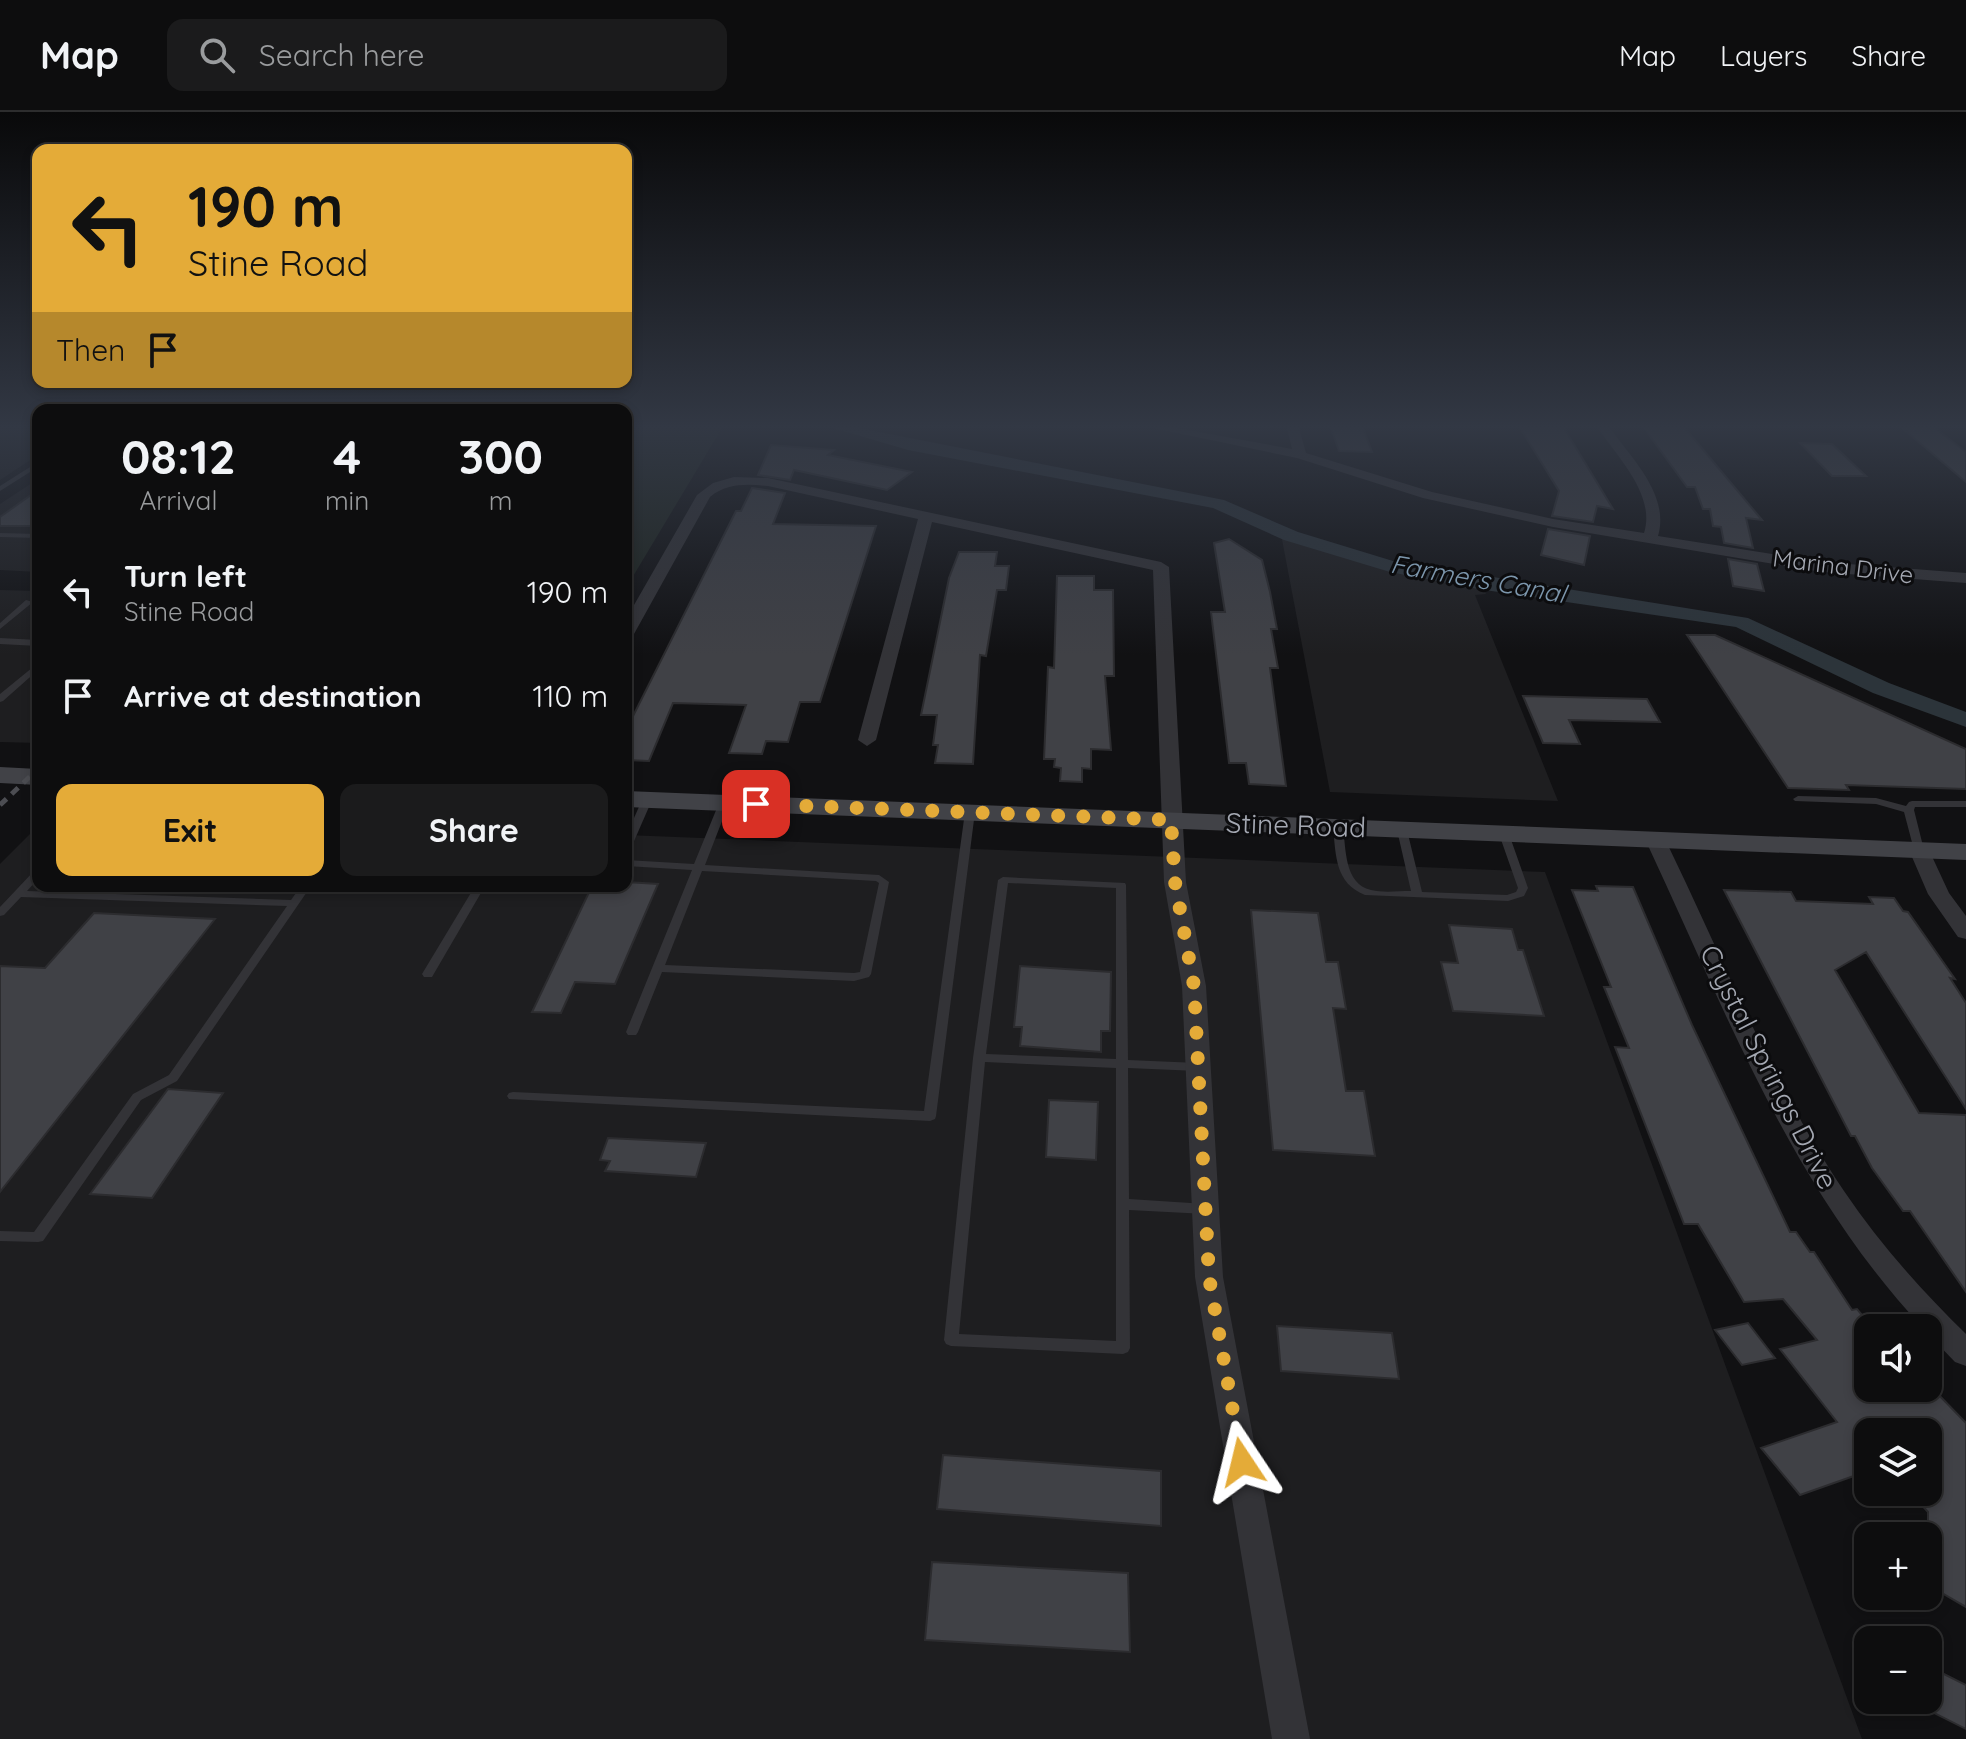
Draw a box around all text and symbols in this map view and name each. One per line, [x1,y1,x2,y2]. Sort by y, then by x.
search box [167,19,727,91]
text: Map [40,31,119,79]
icon: search [195,33,239,77]
text: Search here [259,36,424,74]
text: Map [1619,38,1676,73]
text: Layers [1720,38,1807,73]
text: Share [1851,38,1926,73]
text: 190 m [188,171,343,241]
icon: left [56,176,160,280]
text: Stine Road [188,240,368,285]
icon: arrive [141,328,185,372]
text: Then [56,331,125,369]
text: 08:12 [121,426,236,486]
text: 4 [333,426,361,486]
text: 300 [458,426,543,486]
text: Arrival [140,484,217,517]
text: min [325,484,369,517]
text: m [489,484,512,517]
street label: Marina Drive [1771,542,1915,590]
water label: Farmers Canal [1388,547,1571,611]
text: Turn left [124,557,247,595]
icon: left [56,570,100,614]
text: 190 m [527,573,608,611]
text: Stine Road [124,595,254,628]
icon: arrive [56,674,100,718]
text: Arrive at destination [124,677,422,715]
text: 110 m [532,677,608,715]
pin [722,770,790,838]
icon: arrive [734,782,778,826]
button: Exit [56,784,324,876]
button: Share [340,784,608,876]
street label: Stine Road [1225,805,1367,844]
street label: Crystal Springs Drive [1693,939,1846,1195]
map controls [1854,1314,1942,1714]
button: sound [1854,1314,1942,1402]
button: layers [1854,1418,1942,1506]
position arrow [1200,1420,1284,1504]
button: + [1854,1522,1942,1610]
button: − [1854,1626,1942,1714]

